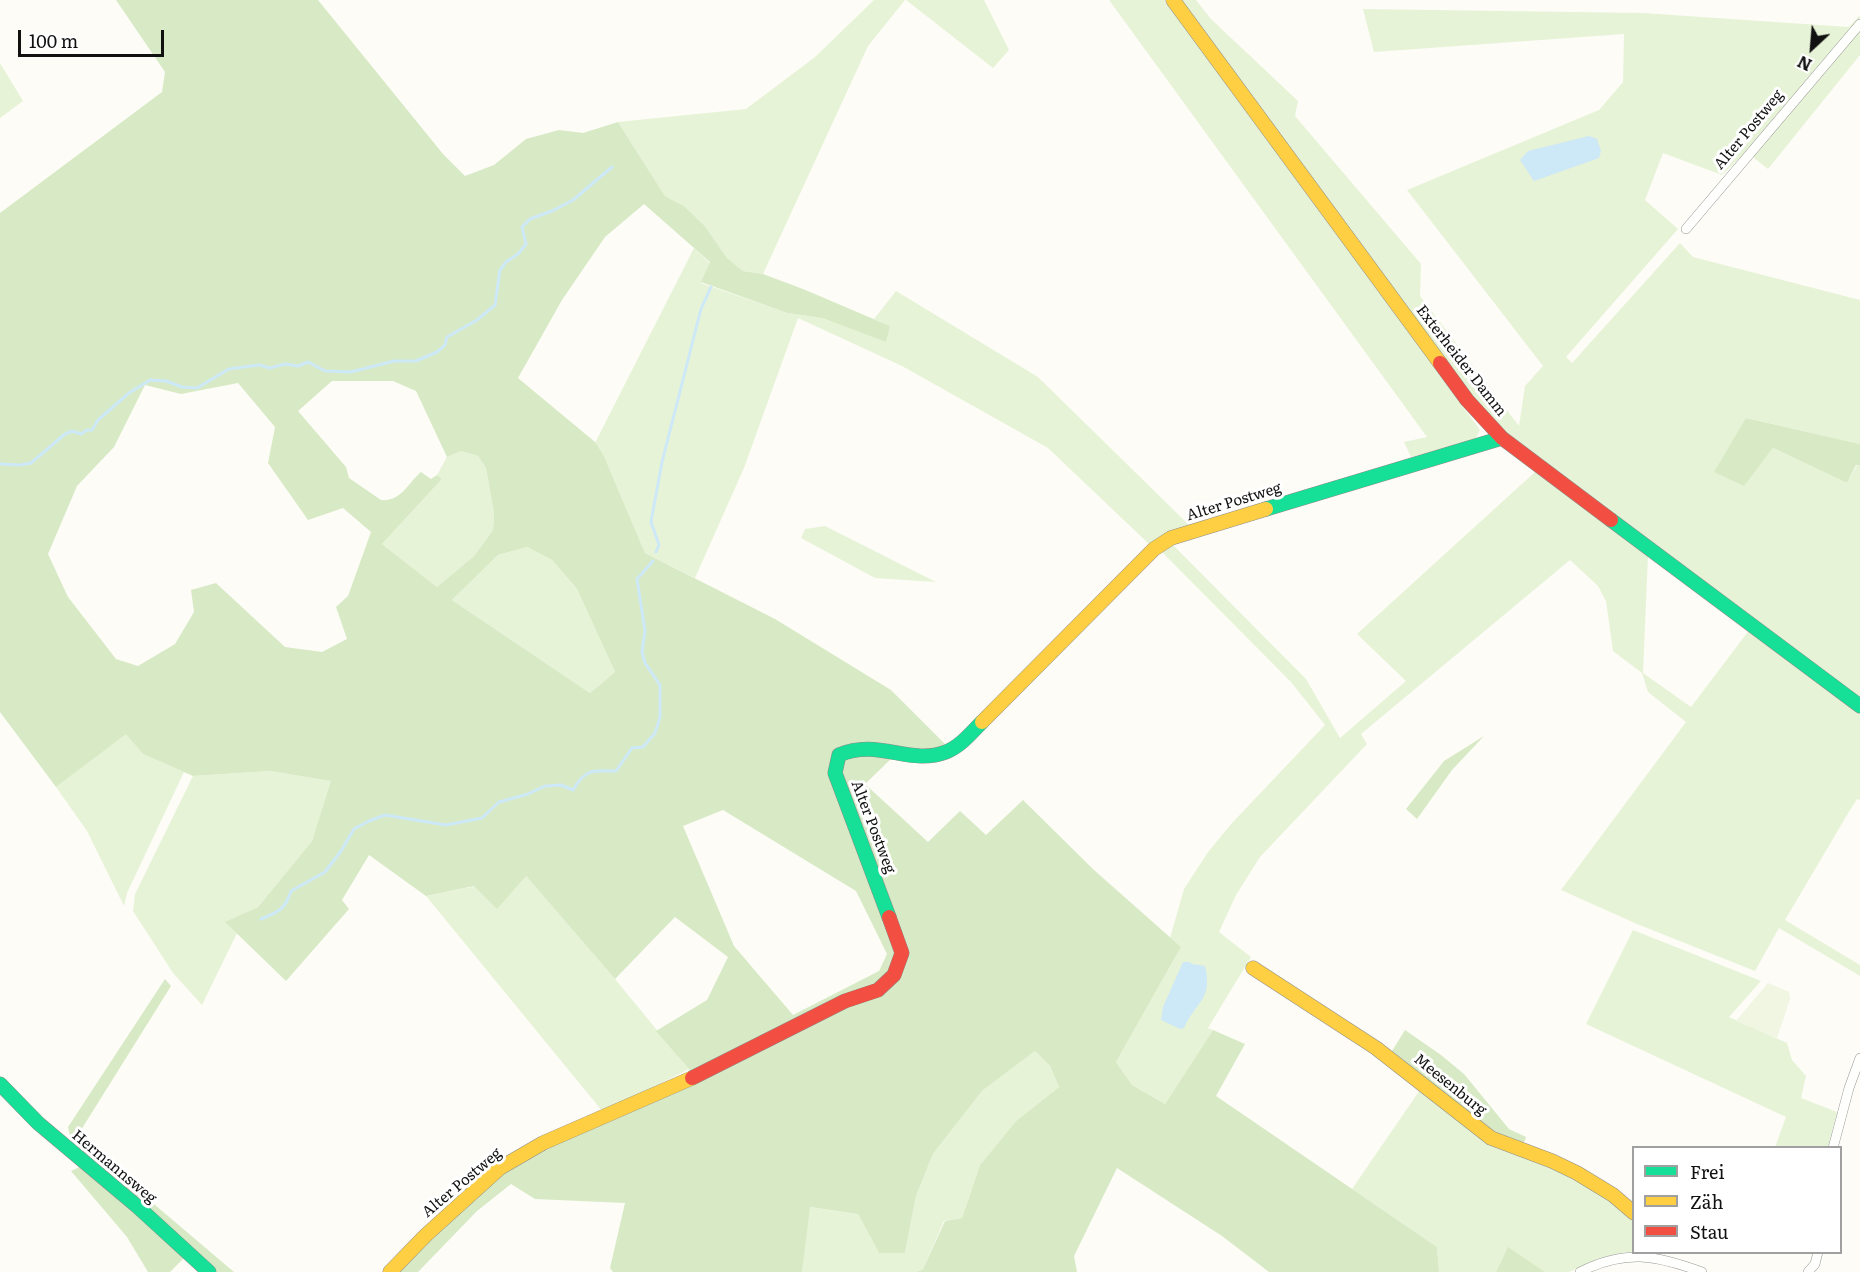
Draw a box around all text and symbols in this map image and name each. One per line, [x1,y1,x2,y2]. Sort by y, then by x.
scale bar [21,18,166,56]
north arrow [1782,18,1842,78]
text: 100 m [29,27,78,54]
text: N [1793,50,1815,78]
street label: Alter Postweg [1710,87,1788,173]
street label: Exterheider Damm [1412,302,1510,420]
street label: Alter Postweg [1184,479,1284,525]
street label: Alter Postweg [847,778,899,876]
street label: Meesenburg [1410,1050,1490,1120]
street label: Hermannsweg [68,1126,160,1208]
street label: Alter Postweg [419,1144,505,1222]
legend [1632,1146,1842,1254]
text: Frei [1690,1158,1724,1185]
text: Zäh [1690,1188,1723,1215]
text: Stau [1690,1218,1728,1245]

